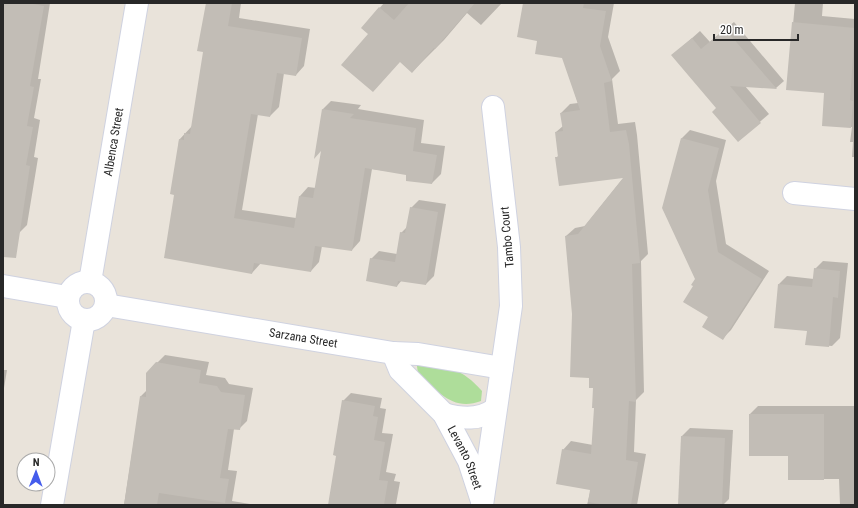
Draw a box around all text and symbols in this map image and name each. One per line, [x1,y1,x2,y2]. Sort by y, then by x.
scale bar [714,16,798,42]
text: 20 m [720,23,744,37]
street label: Albenca Street [101,106,126,177]
street label: Tambo Court [497,205,517,268]
street label: Sarzana Street [268,325,339,351]
street label: Levanto Street [445,423,485,491]
north arrow [16,452,56,492]
text: N [33,456,40,469]

